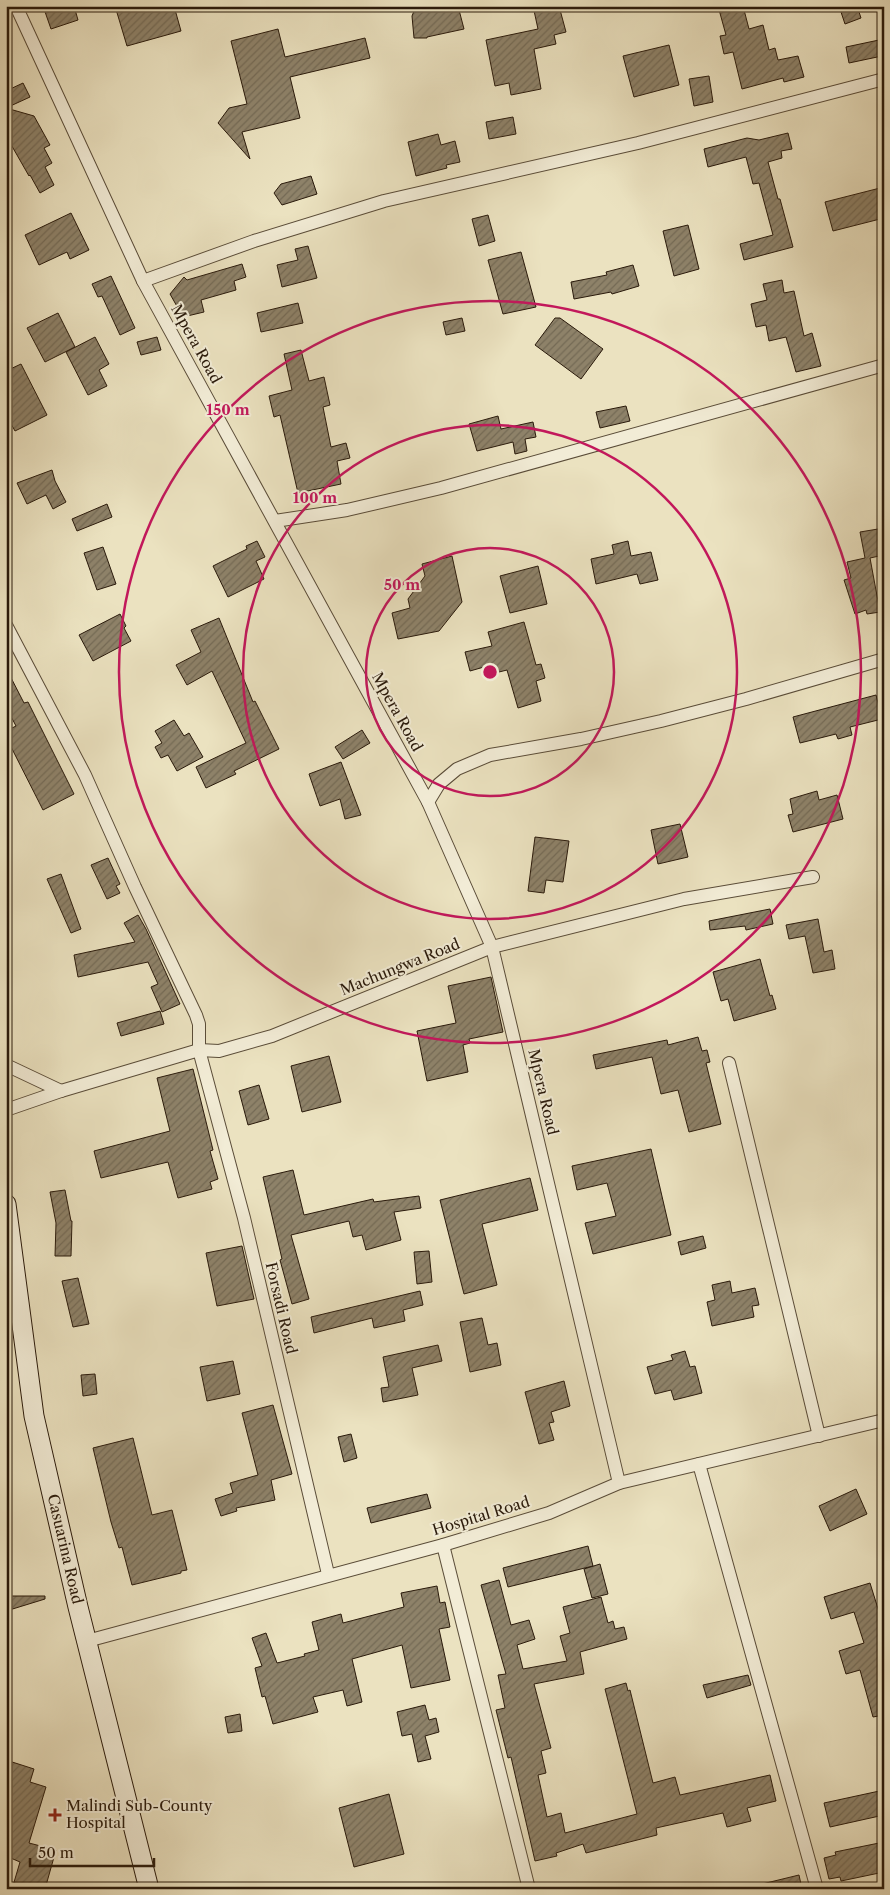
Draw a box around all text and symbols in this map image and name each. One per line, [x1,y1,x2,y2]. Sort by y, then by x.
street label: Mpera Road [167,301,226,387]
text: 150 m [206,400,250,419]
text: 100 m [293,488,337,507]
text: 50 m [384,575,420,594]
centre of rings [481,663,499,681]
street label: Mpera Road [368,669,427,755]
street label: Machungwa Road [337,934,463,999]
street label: Mpera Road [524,1047,563,1137]
street label: Forsadi Road [262,1260,301,1356]
street label: Casuarina Road [44,1492,87,1606]
street label: Hospital Road [430,1492,532,1539]
place label: Malindi Sub-County Hospital [66,1796,213,1832]
marker: Malindi Sub-County Hospital [48,1808,62,1822]
scale bar [30,1835,154,1867]
text: 50 m [38,1843,74,1862]

